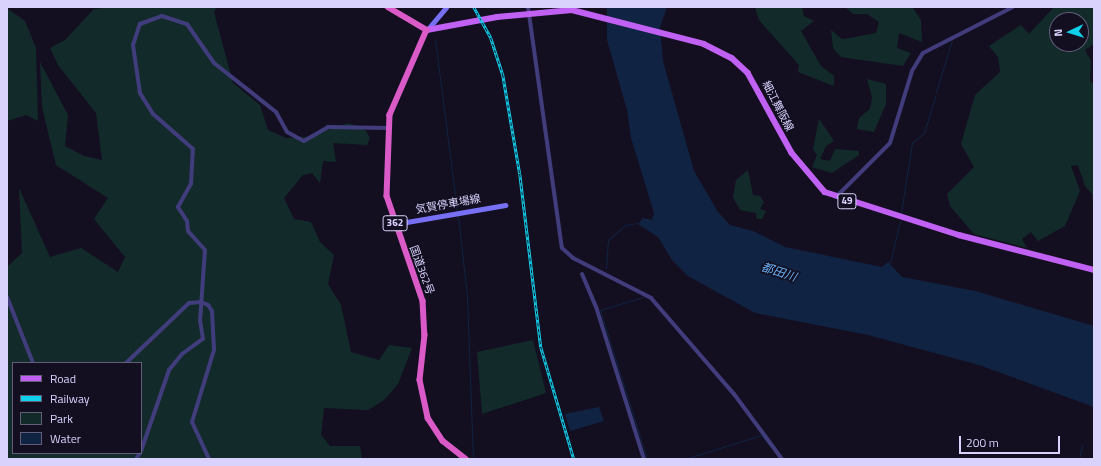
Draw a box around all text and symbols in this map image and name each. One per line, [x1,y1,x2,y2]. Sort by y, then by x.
north arrow [1049,12,1089,52]
text: N [1050,28,1066,37]
street label: 細江舞阪線 [760,79,796,133]
street label: 気賀停車場線 [414,192,482,216]
road number: 49 [837,193,857,209]
road number: 362 [382,215,408,231]
street label: 国道362号 [407,244,437,296]
water label: 都田川 [760,260,798,284]
legend [12,362,142,454]
text: Road [50,369,76,388]
text: Railway [50,389,90,408]
text: Park [50,409,73,428]
scale bar [961,428,1062,454]
text: Water [50,429,81,448]
text: 200 m [966,433,999,452]

